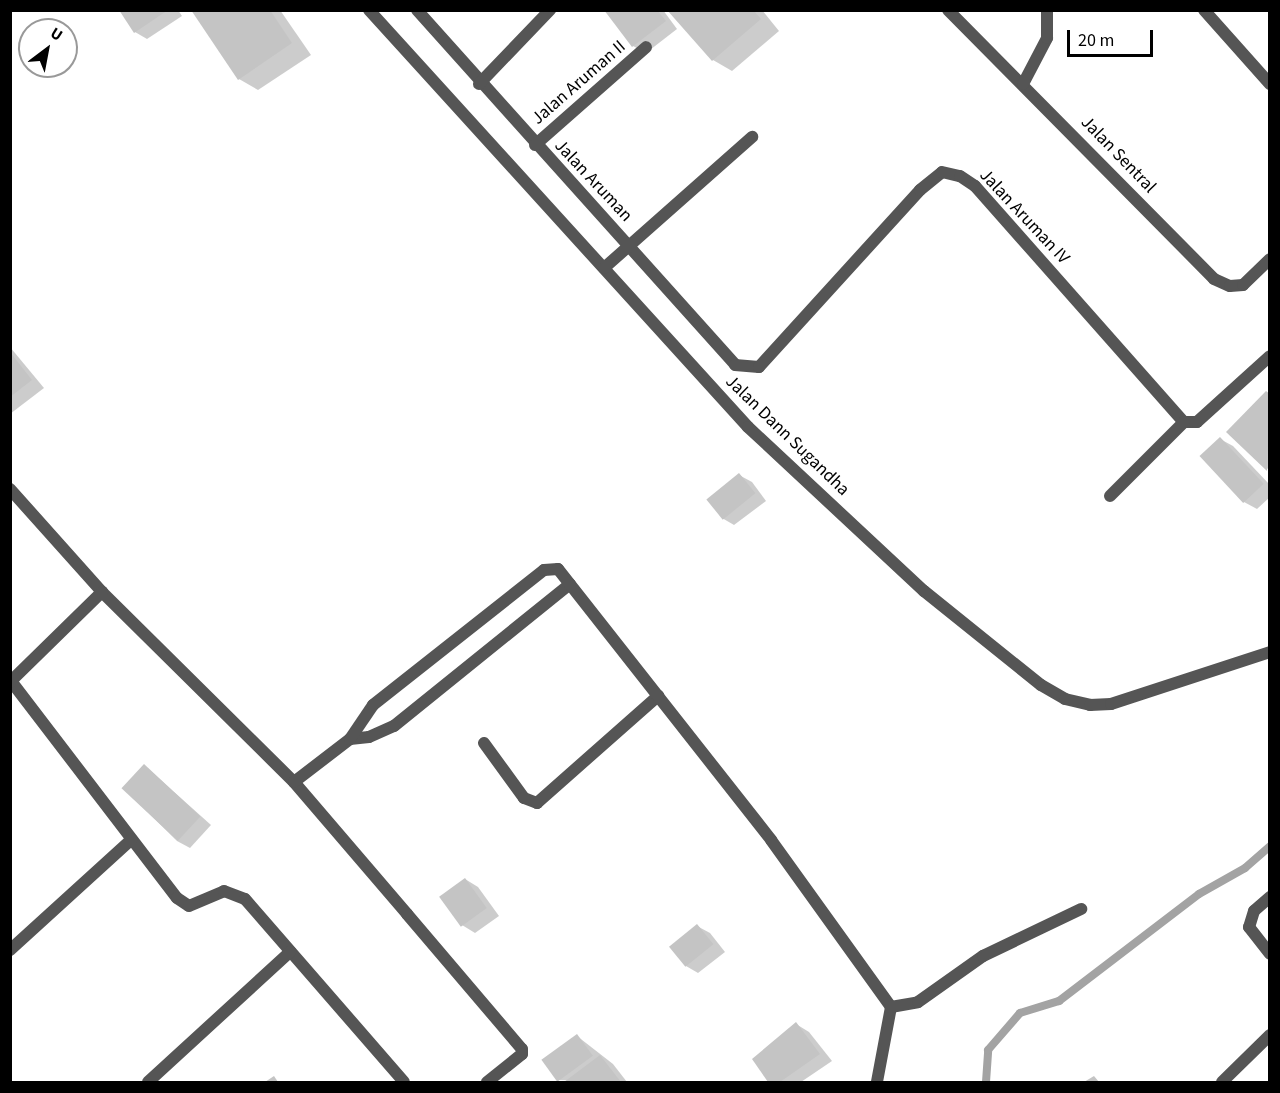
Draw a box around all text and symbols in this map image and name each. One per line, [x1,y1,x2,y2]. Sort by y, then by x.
north arrow [18,18,78,78]
scale bar [1070,18,1156,56]
text: U [46,22,67,47]
text: 20 m [1078,28,1114,53]
street label: Jalan Aruman II [528,36,630,130]
street label: Jalan Sentral [1076,112,1160,198]
street label: Jalan Aruman [549,135,637,227]
street label: Jalan Aruman IV [974,165,1074,269]
street label: Jalan Dann Sugandha [720,371,854,501]

